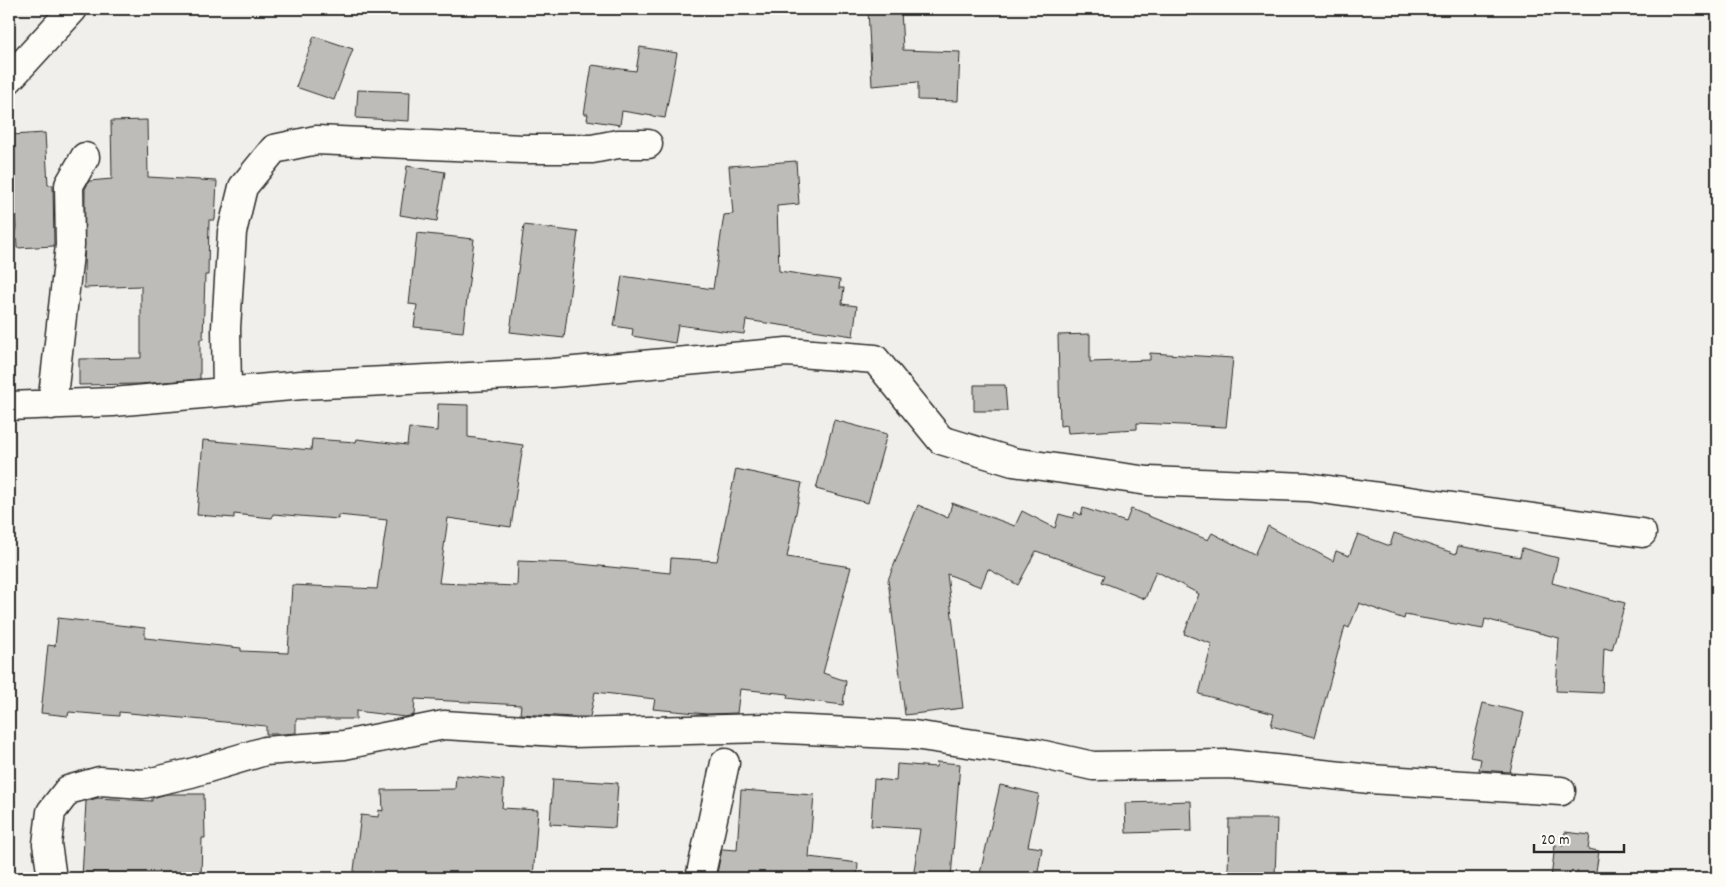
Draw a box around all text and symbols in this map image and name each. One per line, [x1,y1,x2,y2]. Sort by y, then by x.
scale bar [1534,822,1624,854]
text: 20 m [1541,830,1569,852]

